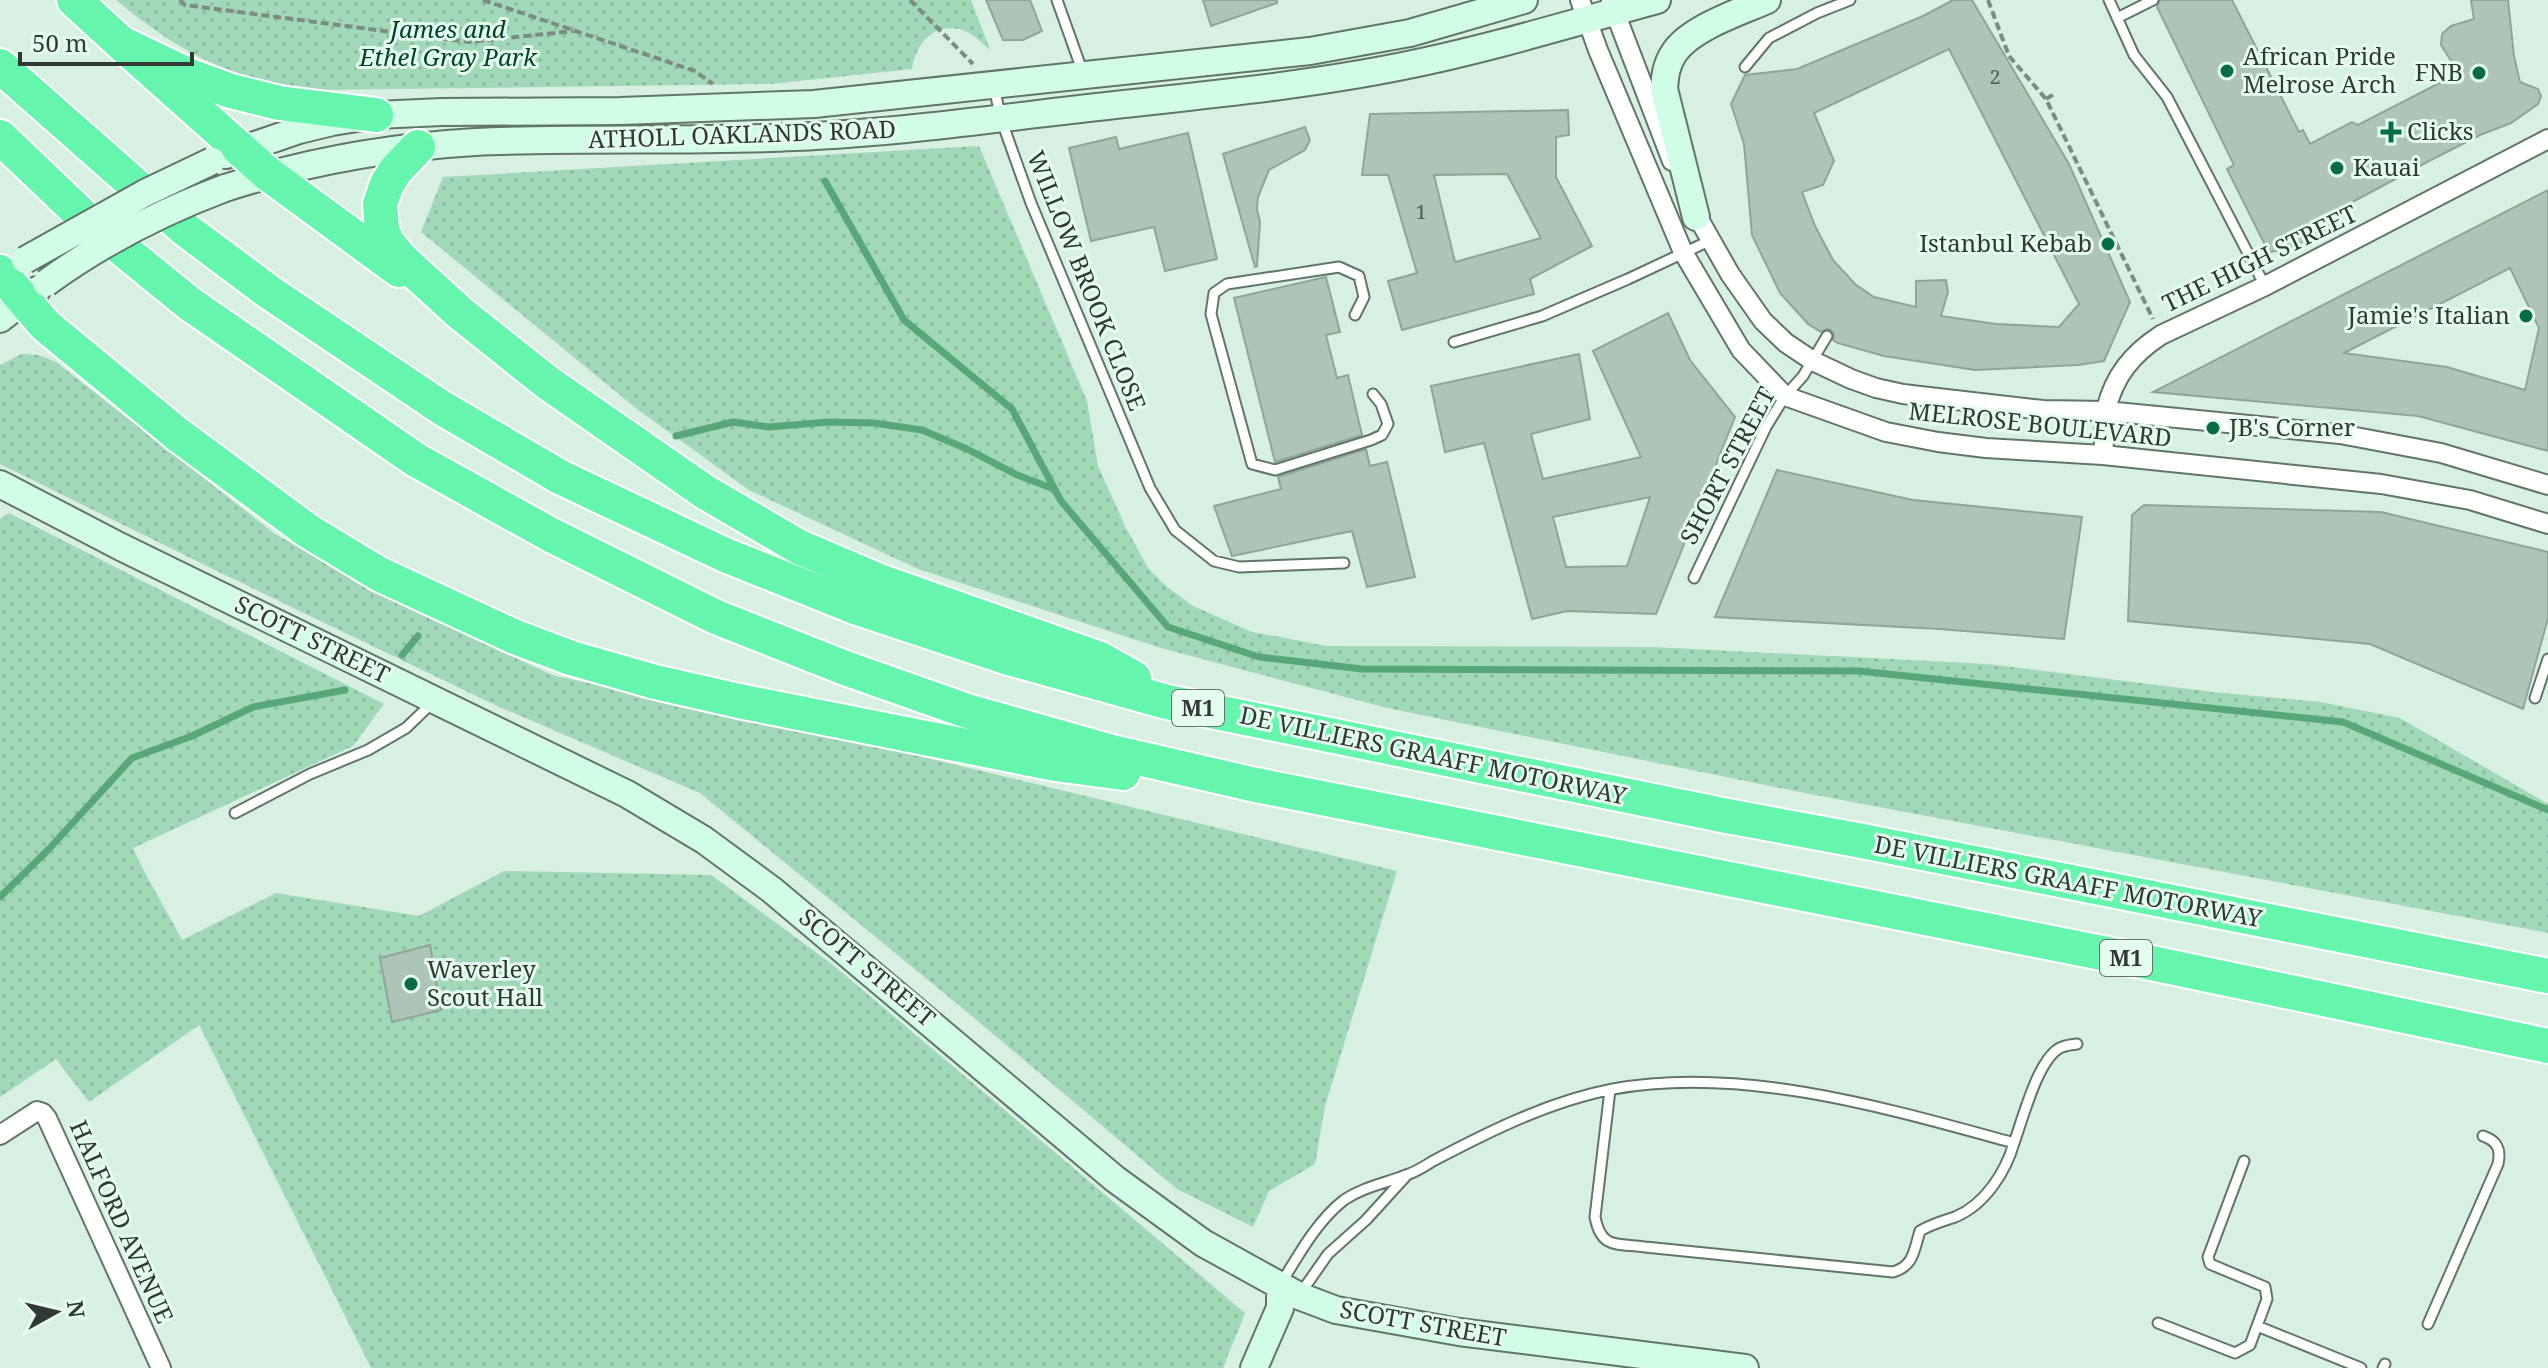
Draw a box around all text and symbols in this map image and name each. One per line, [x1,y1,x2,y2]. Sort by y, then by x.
park label: James and Ethel Gray Park [358,12,538,73]
scale bar [20,16,192,66]
text: 50 m [32,26,88,59]
place label: African Pride Melrose Arch [2243,39,2396,100]
place label: FNB [2415,55,2463,88]
marker: African Pride Melrose Arch [2218,62,2236,80]
house number: 2 [1989,63,2001,90]
marker: FNB [2470,64,2488,82]
street label: ATHOLL OAKLANDS ROAD [587,112,896,155]
place label: Clicks [2407,114,2474,147]
marker: Clicks [2382,123,2400,141]
street label: WILLOW BROOK CLOSE [1020,146,1155,415]
place label: Kauai [2353,150,2420,183]
marker: Kauai [2328,159,2346,177]
street label: THE HIGH STREET [2156,196,2362,319]
house number: 1 [1415,198,1427,225]
place label: Istanbul Kebab [1919,226,2092,259]
marker: Istanbul Kebab [2099,235,2117,253]
place label: Jamie's Italian [2346,298,2510,331]
marker: Jamie's Italian [2517,307,2535,325]
street label: SHORT STREET [1671,381,1782,550]
street label: MELROSE BOULEVARD [1907,393,2173,454]
place label: JB's Corner [2228,410,2355,443]
marker: JB's Corner [2204,419,2222,437]
street label: SCOTT STREET [230,587,396,691]
road number: M1 [1172,690,1224,726]
street label: DE VILLIERS GRAAFF MOTORWAY [1237,697,1631,812]
street label: DE VILLIERS GRAAFF MOTORWAY [1872,827,2266,935]
street label: SCOTT STREET [793,900,943,1034]
road number: M1 [2100,940,2152,976]
place label: Waverley Scout Hall [427,952,544,1013]
marker: Waverley Scout Hall [402,975,420,993]
street label: HALFORD AVENUE [63,1116,179,1328]
north arrow [16,1272,96,1352]
street label: SCOTT STREET [1337,1292,1509,1353]

